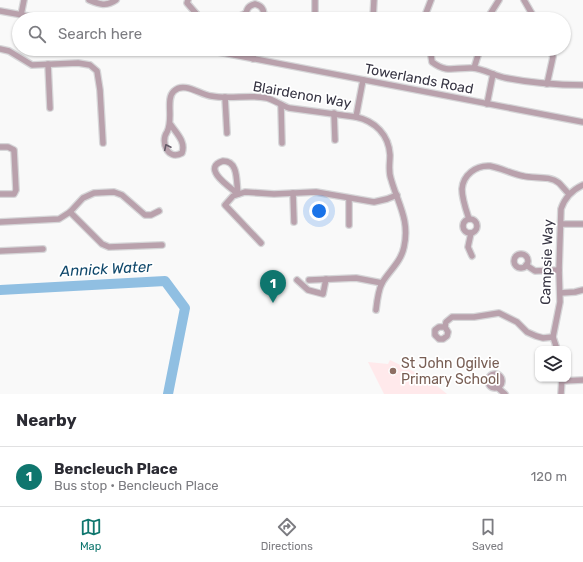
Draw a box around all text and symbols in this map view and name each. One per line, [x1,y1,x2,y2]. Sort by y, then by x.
search box [12,12,571,56]
icon: search [26,23,48,45]
text: Search here [58,25,142,43]
street label: Towerlands Road [363,60,475,98]
street label: Blairdenon Way [251,78,353,112]
one-way arrow [164,144,172,151]
your location [309,201,329,221]
street label: Campsie Way [537,219,557,305]
water label: Annick Water [59,258,154,280]
pin: 1 [260,270,286,303]
map controls [535,346,571,382]
button: layers [535,346,571,382]
place label: St John Ogilvie Primary School [401,355,500,388]
marker: St John Ogilvie Primary School [388,366,398,376]
text: Nearby [16,410,77,430]
text: Bencleuch Place [54,460,178,478]
text: 1 [26,469,32,484]
text: 120 m [531,469,567,484]
text: Bus stop · Bencleuch Place [54,478,219,493]
tab: Map [80,516,102,553]
tab: Directions [261,516,313,553]
tab: Saved [472,516,503,553]

